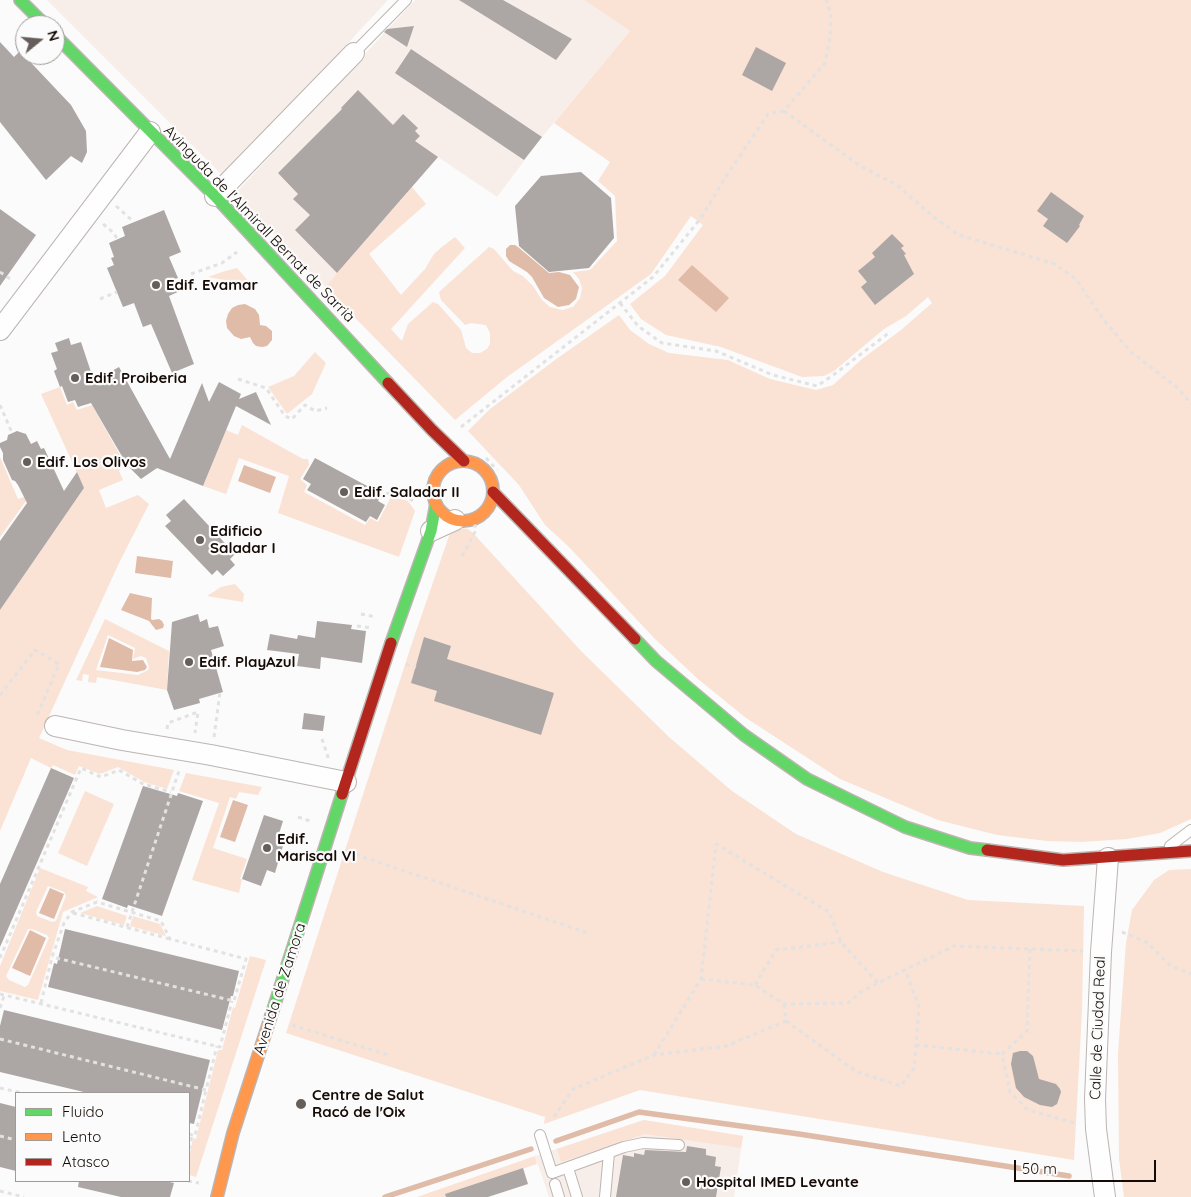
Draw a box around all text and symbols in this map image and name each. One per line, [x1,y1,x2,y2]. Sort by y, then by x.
north arrow [15,15,65,65]
text: N [43,28,63,43]
street label: Avinguda de l'Almirall Bernat de Sarrià [160,122,358,326]
place label: Edif. Evamar [166,276,258,294]
marker: Edif. Evamar [150,279,162,291]
place label: Edif. Proiberia [85,369,187,387]
marker: Edif. Proiberia [69,372,81,384]
place label: Edif. Los Olivos [37,453,146,471]
marker: Edif. Los Olivos [21,456,33,468]
place label: Edif. Saladar II [354,483,460,501]
marker: Edif. Saladar II [338,486,350,498]
place label: Edificio Saladar I [210,522,276,557]
marker: Edificio Saladar I [194,534,206,546]
place label: Edif. PlayAzul [199,653,296,671]
marker: Edif. PlayAzul [183,656,195,668]
place label: Edif. Mariscal VI [277,830,356,865]
marker: Edif. Mariscal VI [261,842,273,854]
street label: Avenida de Zamora [250,921,310,1057]
street label: Calle de Ciudad Real [1086,956,1110,1100]
place label: Centre de Salut Racó de l'Oix [312,1086,424,1121]
legend [15,1092,190,1182]
marker: Centre de Salut Racó de l'Oix [294,1097,308,1111]
text: Fluido [62,1102,104,1121]
text: Lento [62,1127,101,1146]
scale bar [1016,1150,1158,1182]
text: Atasco [62,1152,110,1171]
text: 50 m [1022,1159,1057,1178]
place label: Hospital IMED Levante [696,1173,859,1191]
marker: Hospital IMED Levante [680,1176,692,1188]

